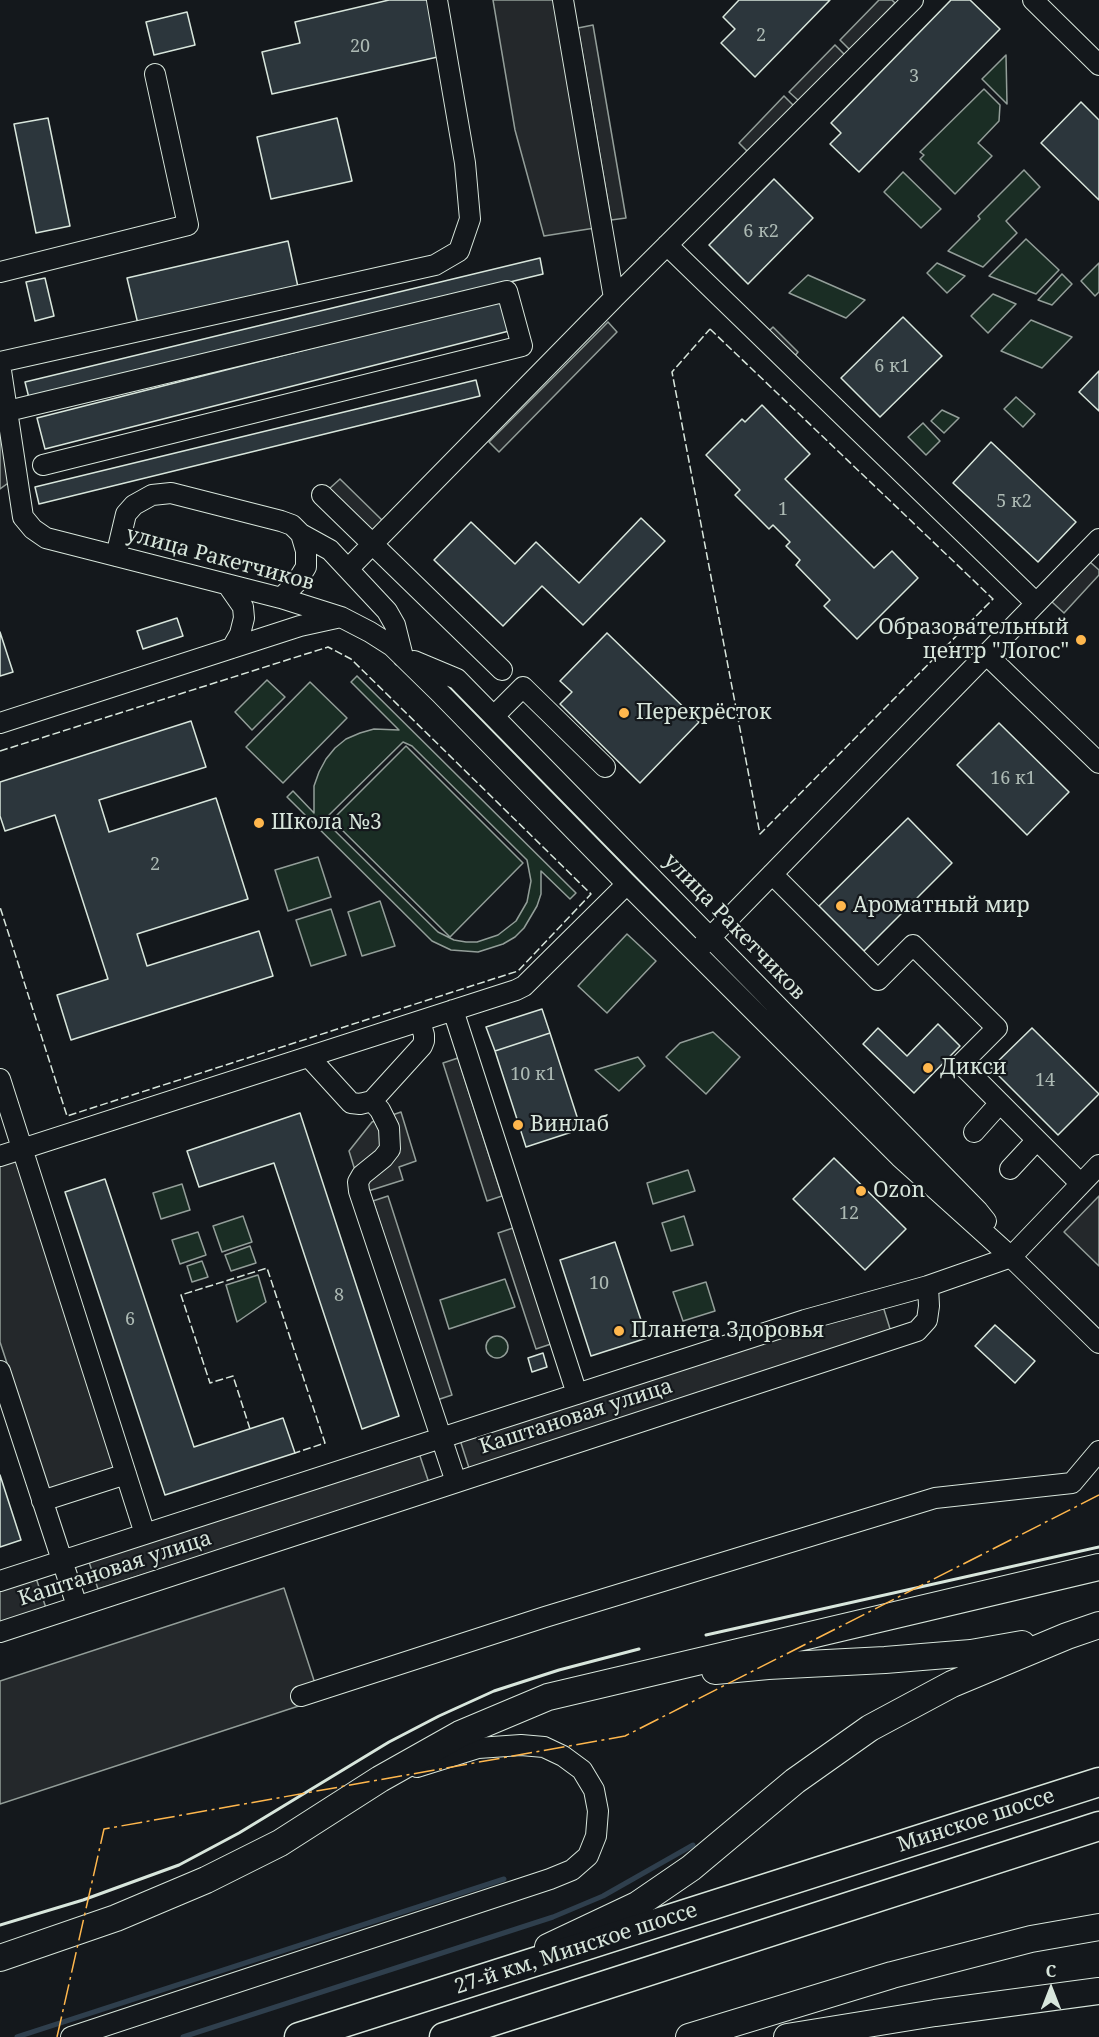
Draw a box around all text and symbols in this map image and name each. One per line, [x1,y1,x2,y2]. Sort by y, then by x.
house number: 2 [756,25,766,47]
house number: 20 [350,36,370,58]
house number: 3 [909,66,919,88]
house number: 6 к2 [743,221,779,243]
house number: 6 к1 [874,356,910,378]
house number: 5 к2 [996,491,1032,513]
house number: 1 [778,499,788,521]
street label: улица Ракетчиков [123,522,317,596]
place label: Образовательный центр "Логос" [878,615,1069,665]
marker: Образовательный центр "Логос" [1074,633,1088,647]
place label: Перекрёсток [636,700,771,726]
marker: Перекрёсток [617,706,631,720]
house number: 16 к1 [990,768,1036,790]
place label: Школа №3 [271,810,382,836]
marker: Школа №3 [252,816,266,830]
street label: улица Ракетчиков [658,849,810,1005]
house number: 2 [150,854,160,876]
place label: Ароматный мир [853,893,1030,919]
marker: Ароматный мир [834,899,848,913]
place label: Дикси [940,1055,1007,1081]
marker: Дикси [921,1061,935,1075]
house number: 10 к1 [510,1064,556,1086]
house number: 14 [1035,1070,1055,1092]
place label: Винлаб [530,1112,609,1138]
marker: Винлаб [511,1118,525,1132]
place label: Ozon [873,1178,925,1204]
marker: Ozon [854,1184,868,1198]
house number: 12 [839,1203,859,1225]
house number: 10 [589,1273,609,1295]
house number: 8 [334,1285,344,1307]
house number: 6 [125,1309,135,1331]
place label: Планета Здоровья [631,1318,824,1344]
marker: Планета Здоровья [612,1324,626,1338]
street label: Каштановая улица [476,1374,676,1460]
street label: Каштановая улица [15,1526,215,1612]
street label: Минское шоссе [894,1784,1058,1858]
street label: 27-й км, Минское шоссе [451,1898,701,2000]
north arrow [1021,1959,1081,2019]
text: С [1046,1960,1056,1982]

